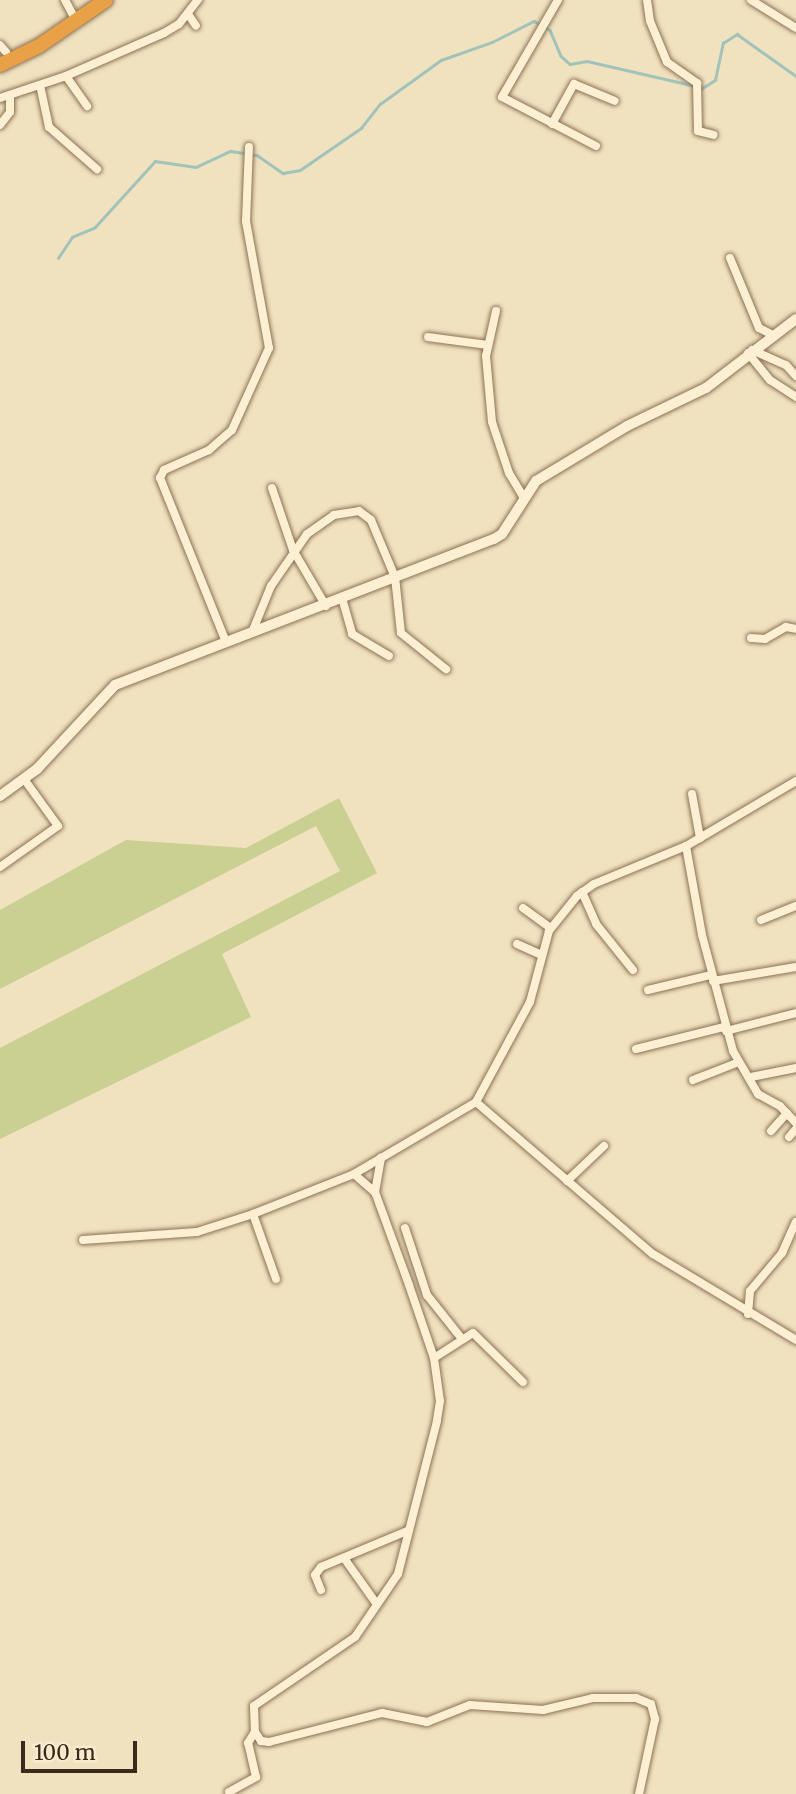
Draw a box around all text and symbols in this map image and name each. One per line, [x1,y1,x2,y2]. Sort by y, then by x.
scale bar [24,1728,140,1772]
text: 100 m [34,1739,96,1766]

